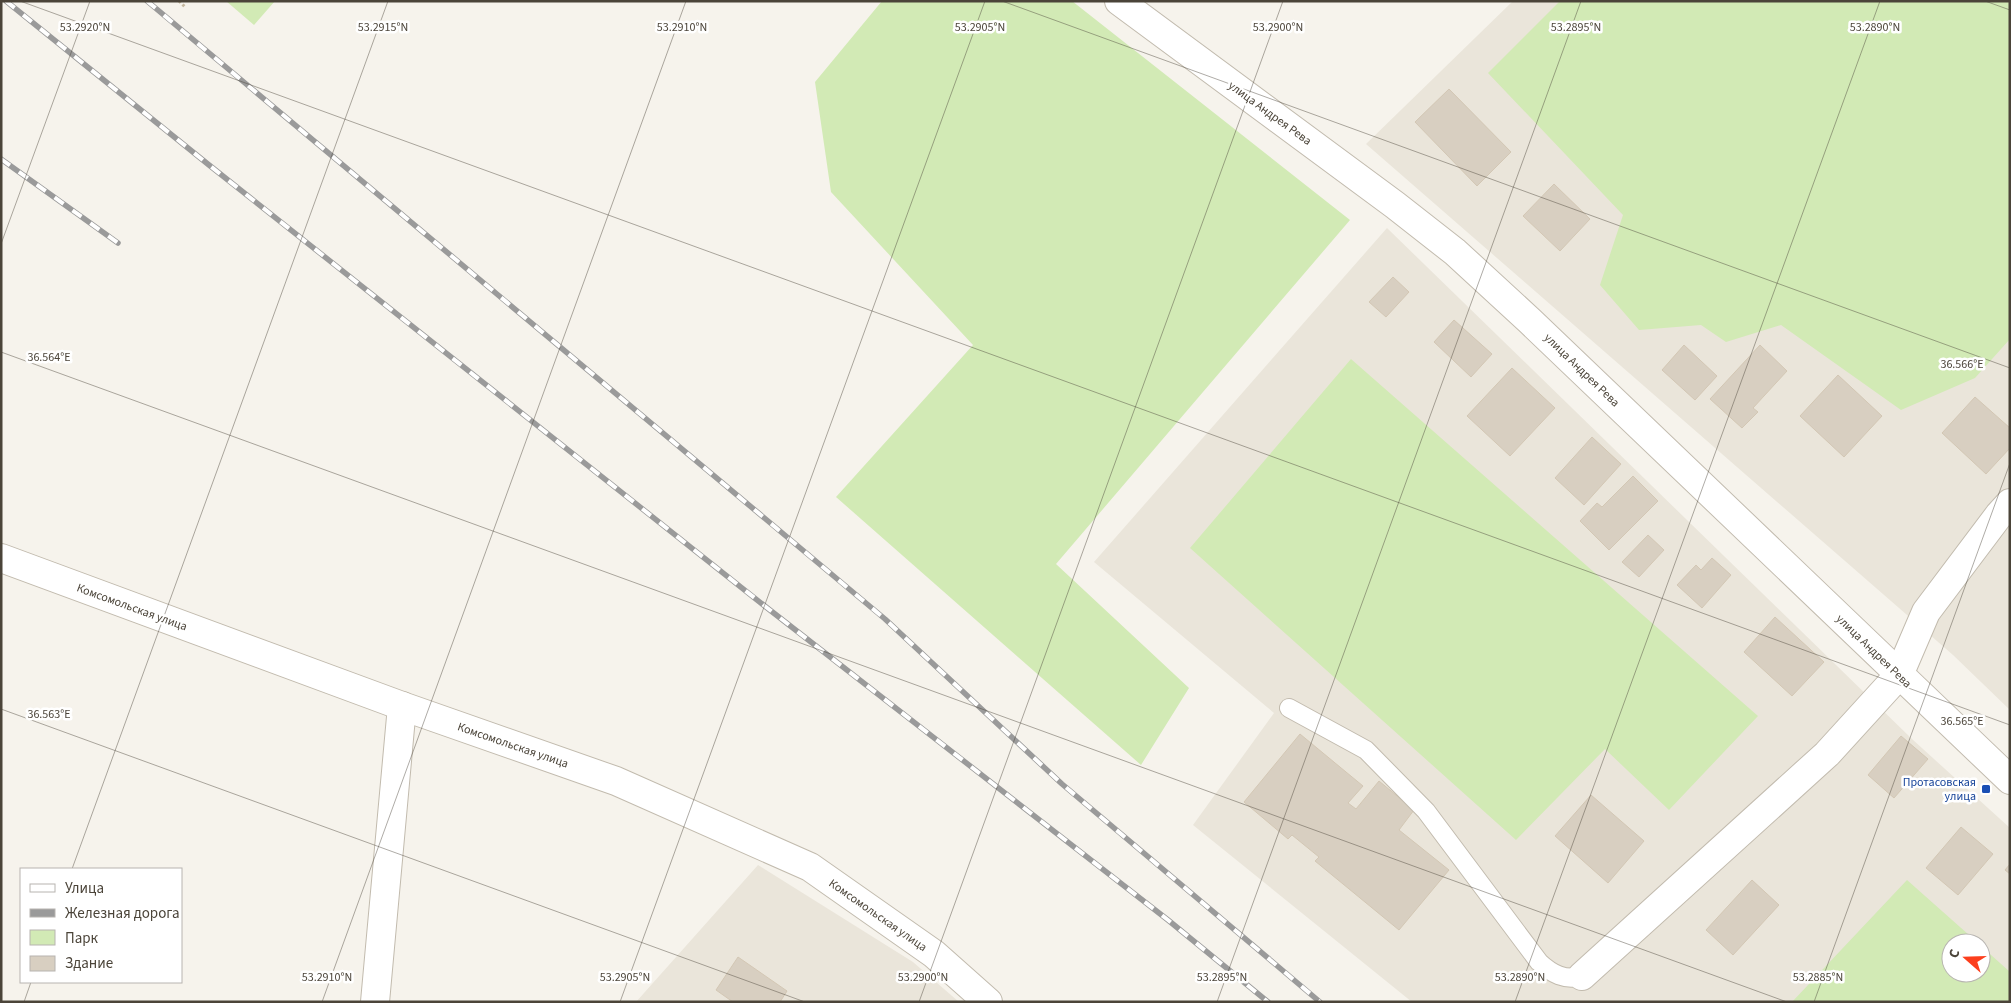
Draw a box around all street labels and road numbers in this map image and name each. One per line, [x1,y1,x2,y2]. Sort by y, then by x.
street label: улица Андрея Рева [1224,77,1315,149]
street label: улица Андрея Рева [1540,330,1623,411]
street label: Комсомольская улица [74,580,189,635]
street label: улица Андрея Рева [1832,611,1915,692]
street label: Комсомольская улица [455,718,571,772]
street label: Комсомольская улица [825,875,930,956]

